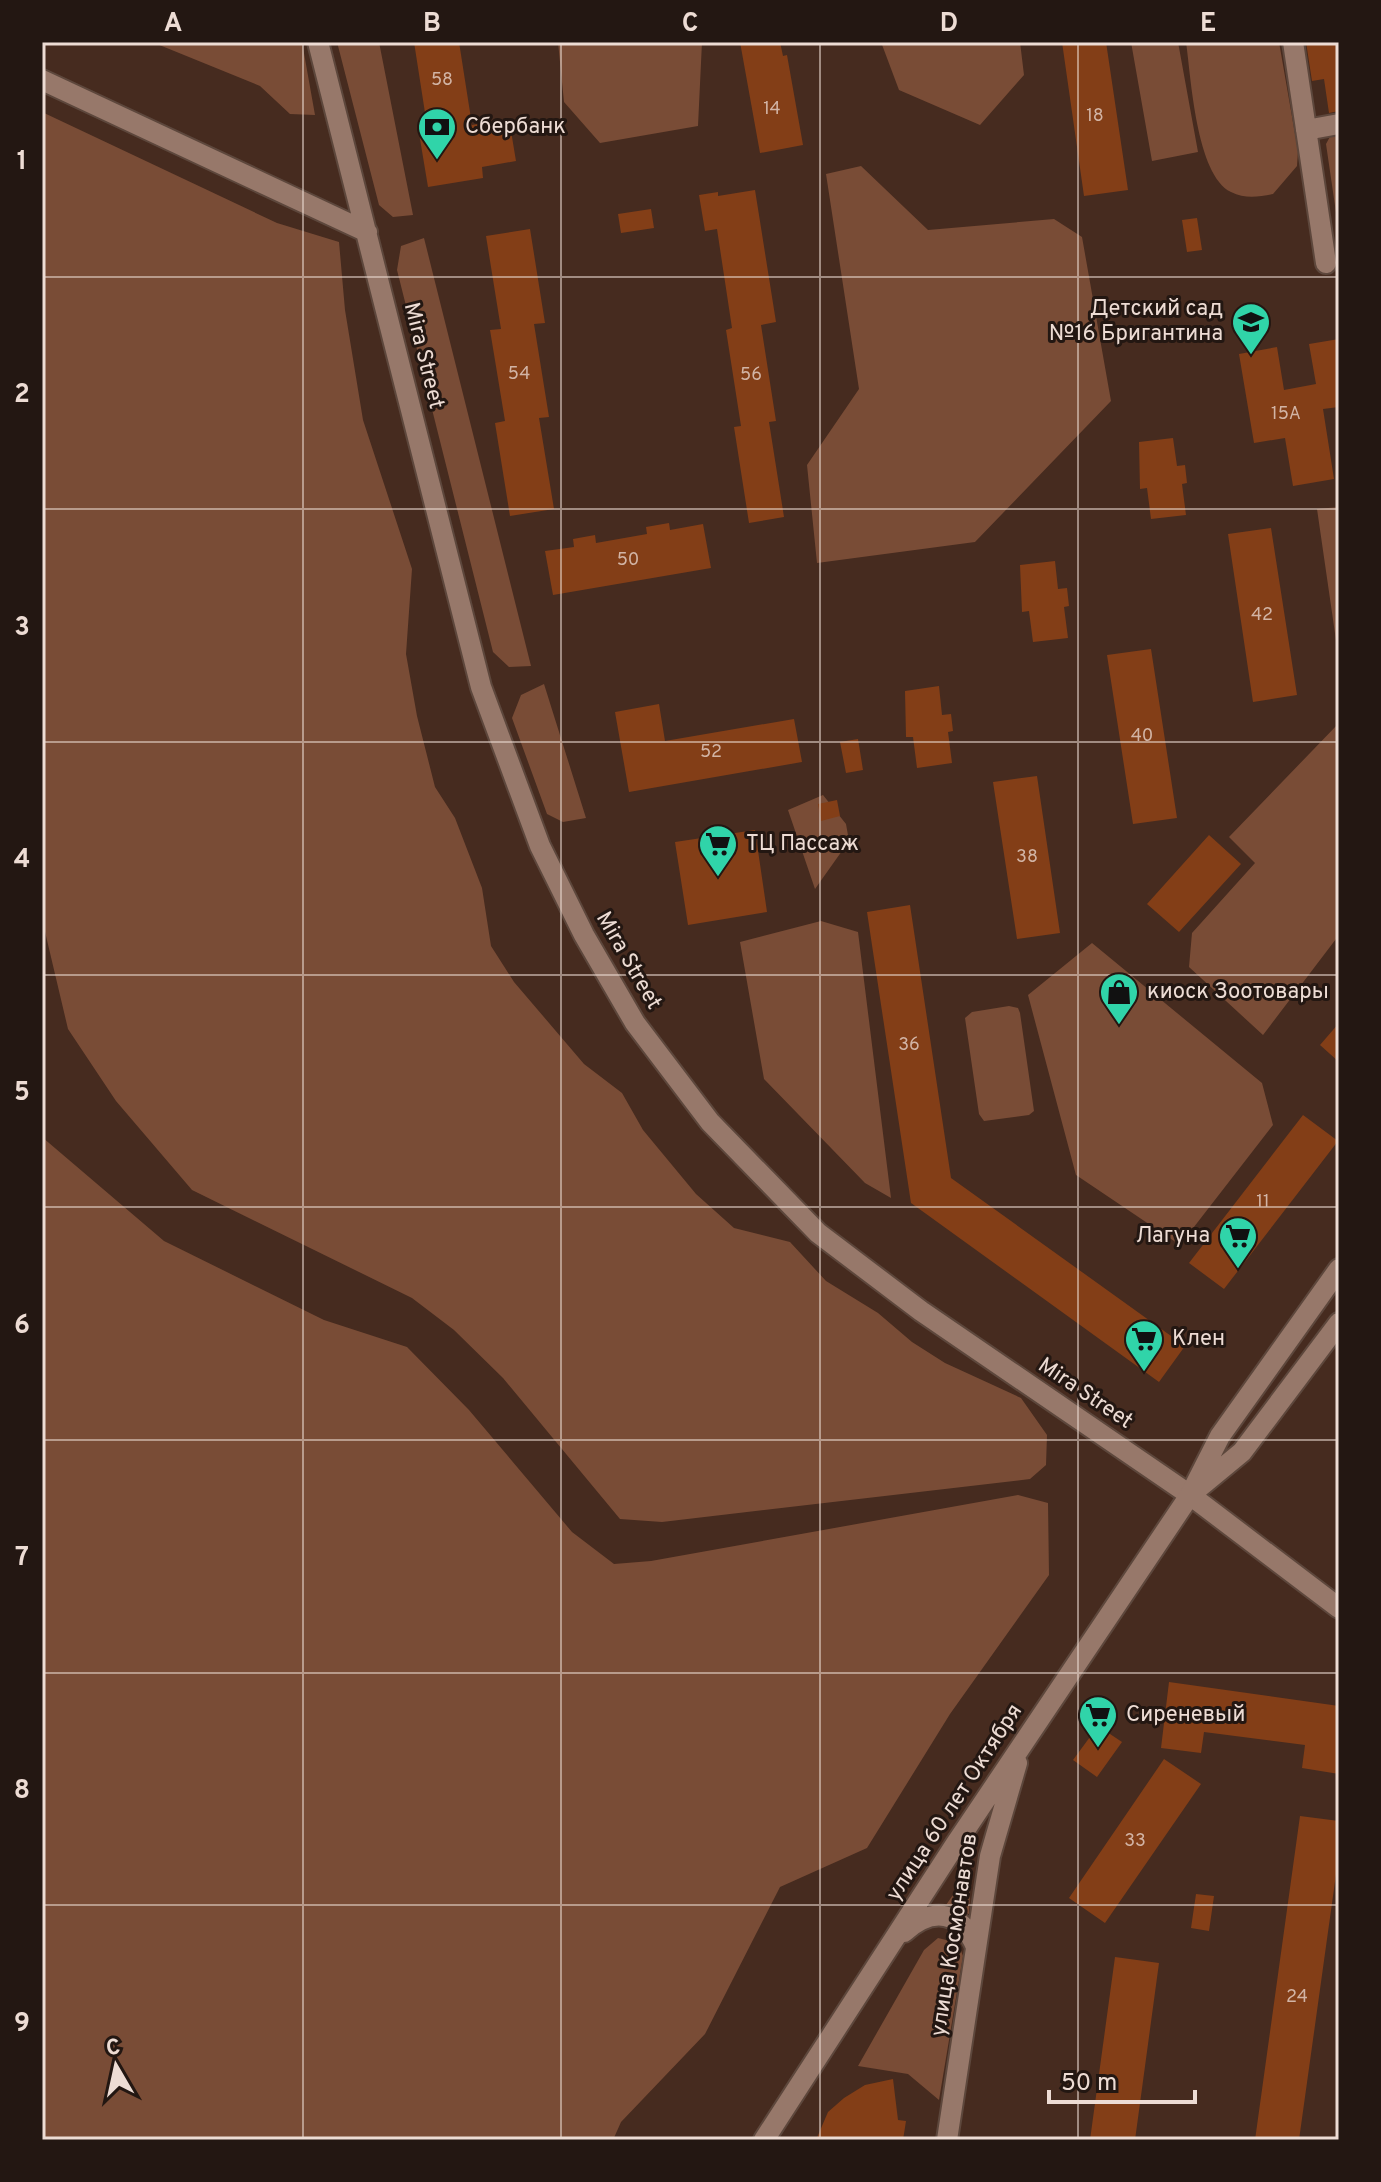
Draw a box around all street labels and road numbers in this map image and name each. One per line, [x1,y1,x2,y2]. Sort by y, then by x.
street label: Mira Street [397,300,449,412]
street label: Mira Street [589,907,667,1015]
street label: Mira Street [1032,1352,1138,1436]
street label: улица 60 лет Октября [881,1699,1029,1907]
street label: улица Космонавтов [926,1832,984,2038]

